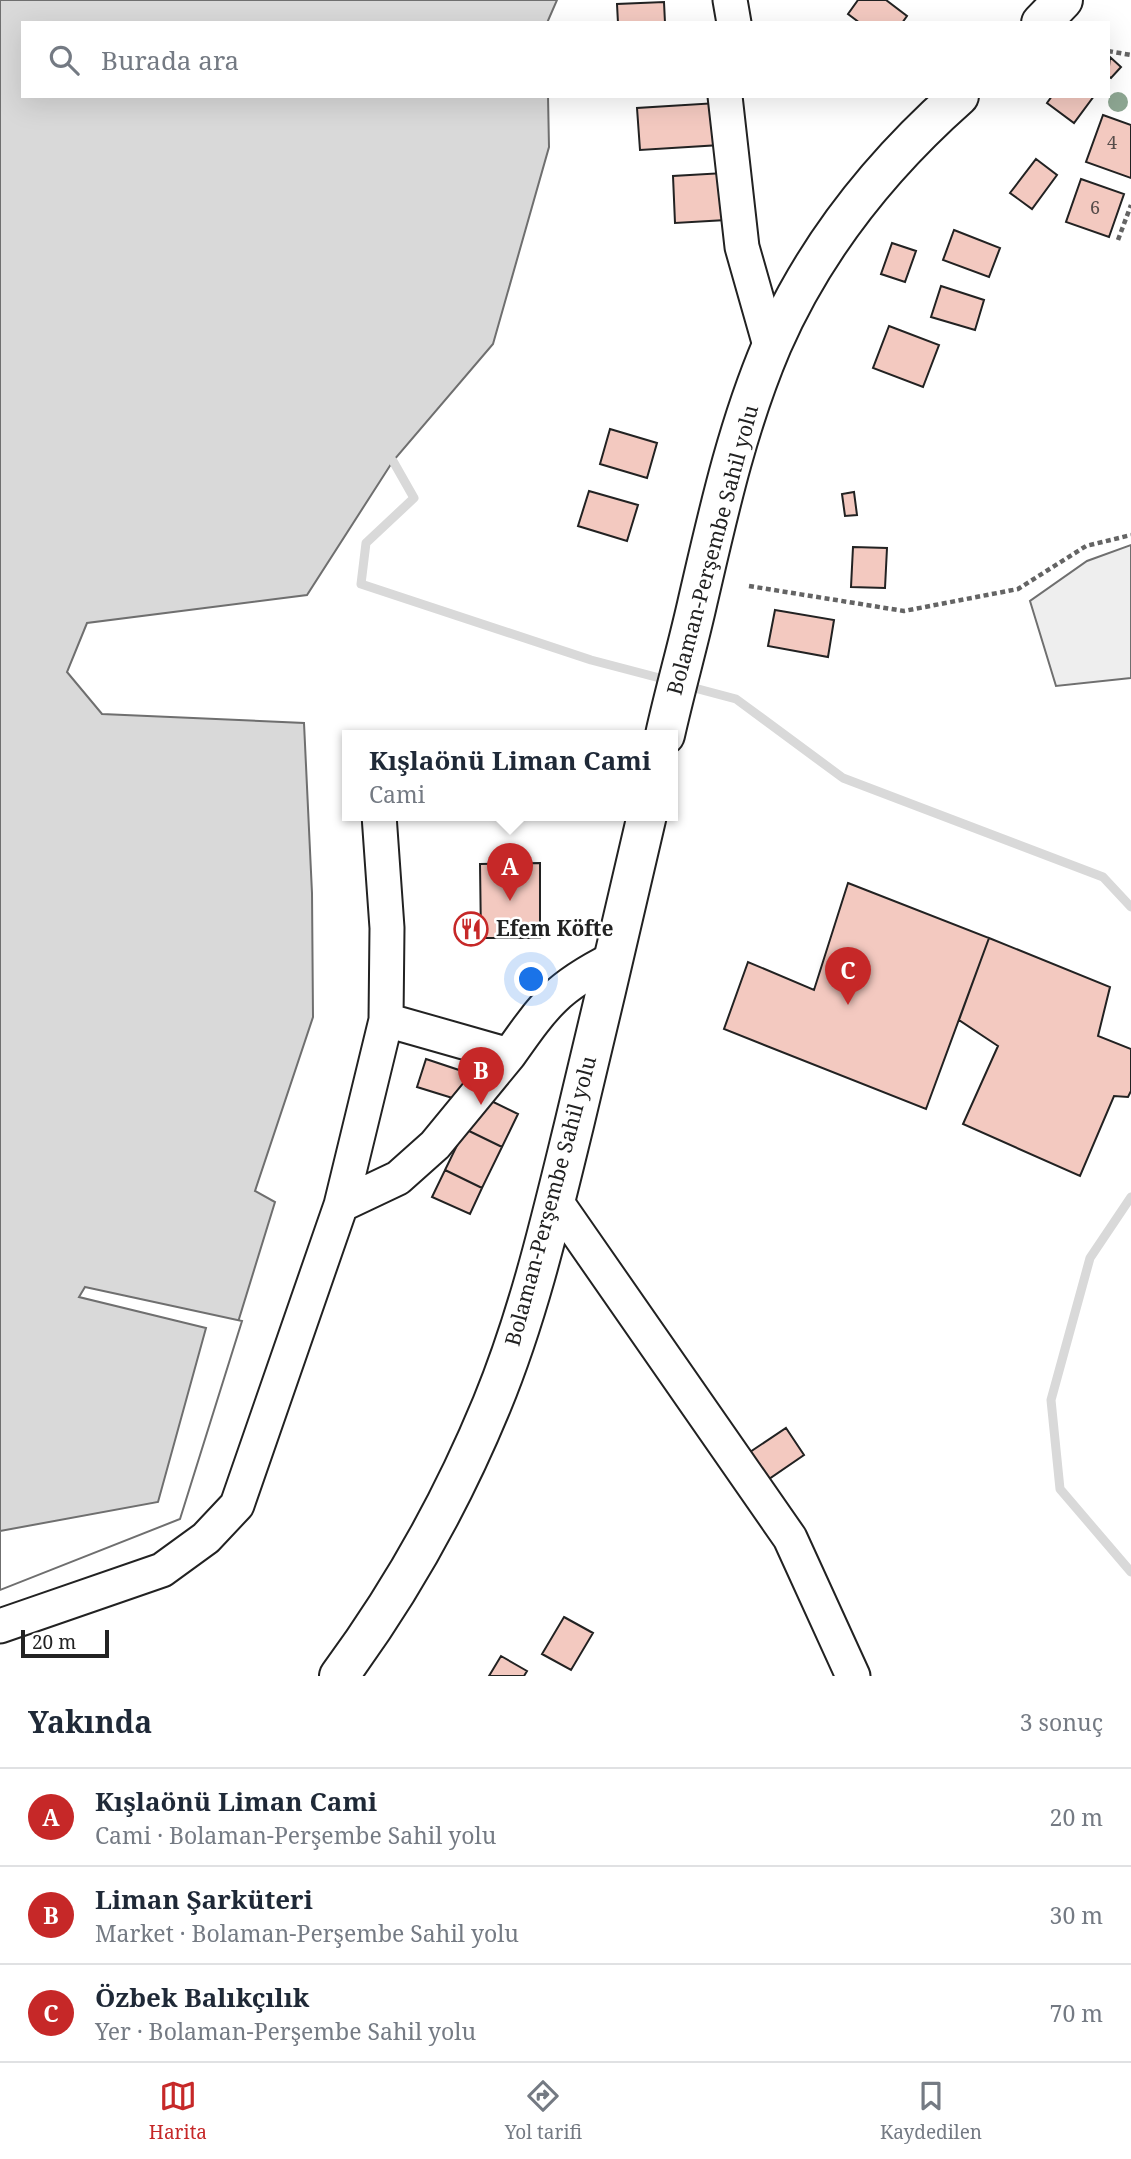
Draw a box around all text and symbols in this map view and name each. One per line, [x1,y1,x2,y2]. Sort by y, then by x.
search box [21,21,1110,98]
icon: search [45,41,83,79]
text: Burada ara [101,42,239,78]
house number: 4 [1107,130,1117,154]
house number: 6 [1090,195,1100,219]
street label: Bolaman-Perşembe Sahil yolu [660,402,764,698]
popup [342,730,678,821]
text: Kışlaönü Liman Cami [369,742,651,778]
text: Cami [369,778,425,810]
pin: A [487,843,533,901]
restaurant icon: Efem Köfte [452,910,490,948]
place label: Efem Köfte [496,914,613,942]
pin: C [825,947,871,1005]
your location [514,962,548,996]
pin: B [458,1047,504,1105]
street label: Bolaman-Perşembe Sahil yolu [498,1053,602,1349]
scale bar [21,1627,108,1659]
text: 20 m [32,1629,76,1655]
text: Yakında [28,1701,152,1742]
text: 3 sonuç [1020,1706,1103,1738]
text: Kışlaönü Liman Cami [95,1783,377,1819]
text: A [42,1801,60,1833]
text: 20 m [1050,1801,1103,1833]
text: Cami · Bolaman-Perşembe Sahil yolu [95,1819,496,1851]
text: Liman Şarküteri [95,1881,313,1917]
text: B [43,1899,59,1931]
text: 30 m [1050,1899,1103,1931]
text: Market · Bolaman-Perşembe Sahil yolu [95,1917,519,1949]
text: Özbek Balıkçılık [95,1979,309,2015]
text: C [43,1997,59,2029]
text: 70 m [1050,1997,1103,2029]
text: Yer · Bolaman-Perşembe Sahil yolu [95,2015,476,2047]
tab: Harita [149,2077,207,2145]
tab: Yol tarifi [505,2077,582,2145]
tab: Kaydedilen [880,2077,982,2145]

